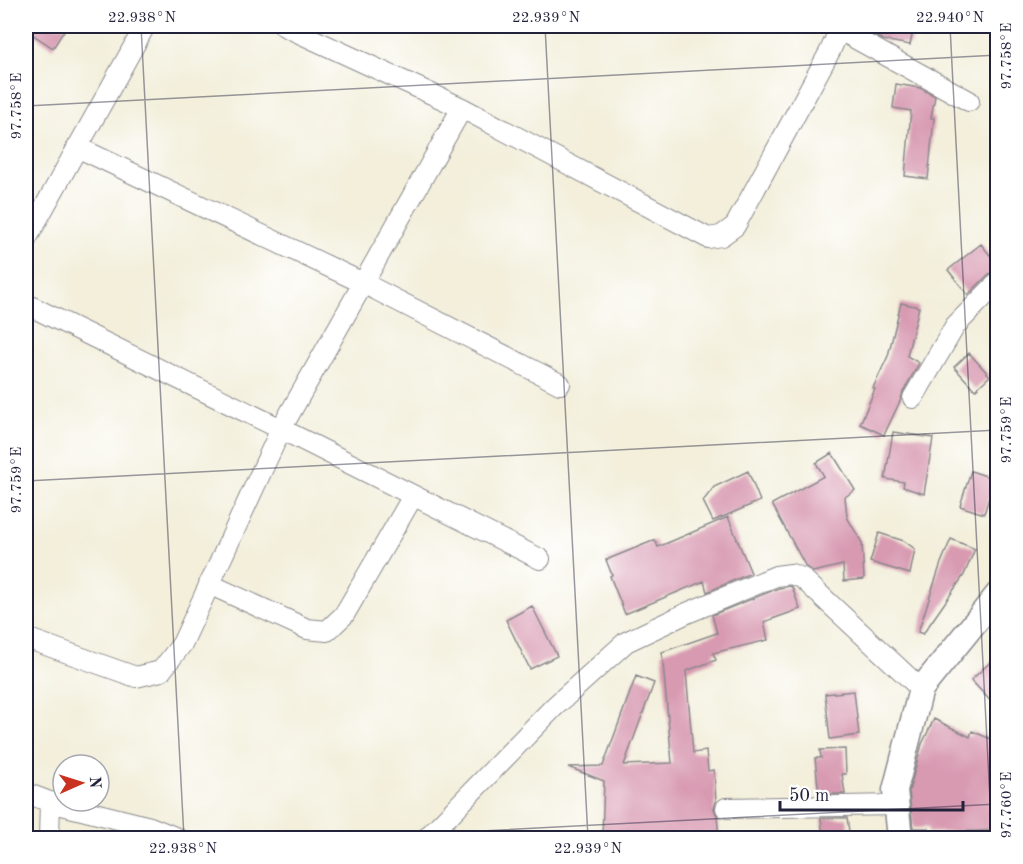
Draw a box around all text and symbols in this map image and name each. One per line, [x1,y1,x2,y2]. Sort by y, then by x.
text: 22.938°N [108,11,176,26]
text: 22.939°N [512,11,580,26]
text: 22.940°N [916,11,984,26]
text: 97.758°E [1000,23,1015,89]
text: 97.758°E [10,73,25,139]
text: 97.759°E [1000,397,1015,463]
text: 97.759°E [10,447,25,513]
north arrow [51,753,111,813]
text: 97.760°E [1000,772,1015,838]
scale bar [780,774,963,812]
text: N [86,776,102,790]
text: 50 m [789,787,829,805]
text: 22.938°N [149,842,217,857]
text: 22.939°N [554,842,622,857]

